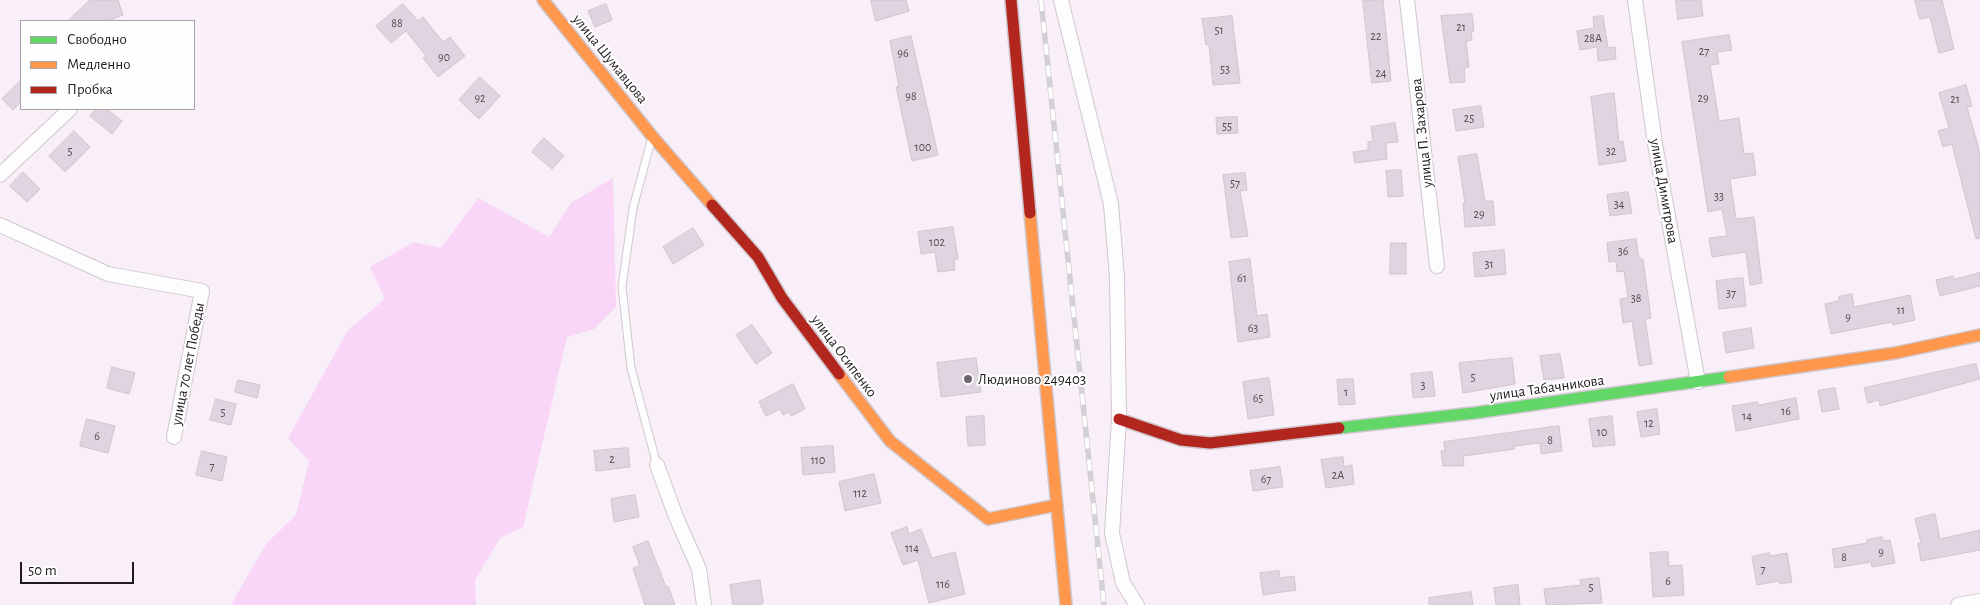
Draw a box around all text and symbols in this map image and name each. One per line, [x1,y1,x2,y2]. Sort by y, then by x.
street label: улица Шумавцова [568,11,652,107]
house number: 88 [391,16,403,30]
legend [20,20,195,110]
house number: 21 [1456,20,1466,34]
house number: 51 [1214,23,1224,37]
house number: 22 [1371,29,1381,43]
house number: 28А [1584,31,1602,45]
text: Свободно [67,32,127,47]
house number: 27 [1699,44,1709,58]
house number: 96 [897,46,909,60]
house number: 90 [438,50,450,64]
text: Медленно [67,57,131,72]
house number: 53 [1220,62,1230,76]
house number: 24 [1375,66,1387,80]
street label: улица П. Захарова [1407,77,1437,189]
text: Пробка [67,82,113,97]
house number: 98 [905,89,917,103]
house number: 92 [474,91,486,105]
house number: 29 [1697,91,1709,105]
house number: 21 [1950,92,1960,106]
house number: 25 [1464,111,1474,125]
house number: 55 [1222,119,1232,133]
street label: улица Димитрова [1646,137,1682,245]
house number: 100 [915,140,931,154]
house number: 5 [67,144,73,158]
house number: 32 [1606,144,1616,158]
house number: 57 [1230,176,1240,190]
house number: 33 [1714,189,1724,203]
house number: 34 [1614,197,1624,211]
house number: 29 [1473,207,1485,221]
house number: 102 [929,235,945,249]
house number: 36 [1618,244,1628,258]
house number: 31 [1484,257,1494,271]
house number: 61 [1237,271,1247,285]
house number: 37 [1726,286,1736,300]
house number: 38 [1631,291,1641,305]
street label: улица 70 лет Победы [167,301,209,427]
house number: 11 [1897,303,1905,317]
house number: 9 [1845,310,1851,324]
street label: улица Осипенко [807,311,881,401]
house number: 63 [1248,321,1258,335]
place label: Людиново 249403 [978,370,1086,388]
house number: 5 [1470,370,1476,384]
street label: улица Табачникова [1489,371,1605,405]
marker: Людиново 249403 [962,373,974,385]
house number: 3 [1421,378,1425,392]
house number: 1 [1344,385,1348,399]
house number: 65 [1253,391,1263,405]
house number: 16 [1781,404,1791,418]
house number: 5 [220,405,226,419]
house number: 14 [1742,409,1752,423]
house number: 12 [1644,416,1654,430]
house number: 10 [1597,425,1607,439]
house number: 6 [94,429,100,443]
house number: 8 [1547,433,1553,447]
house number: 2 [609,452,615,466]
house number: 110 [811,453,825,467]
house number: 7 [209,459,215,473]
house number: 2А [1332,468,1344,482]
house number: 67 [1261,472,1271,486]
house number: 112 [853,486,867,500]
house number: 114 [905,541,919,555]
house number: 9 [1878,545,1884,559]
house number: 8 [1841,550,1847,564]
scale bar [22,552,136,584]
house number: 7 [1760,562,1766,576]
text: 50 m [28,563,57,578]
house number: 6 [1665,574,1671,588]
house number: 116 [936,577,950,591]
house number: 5 [1588,580,1594,594]

